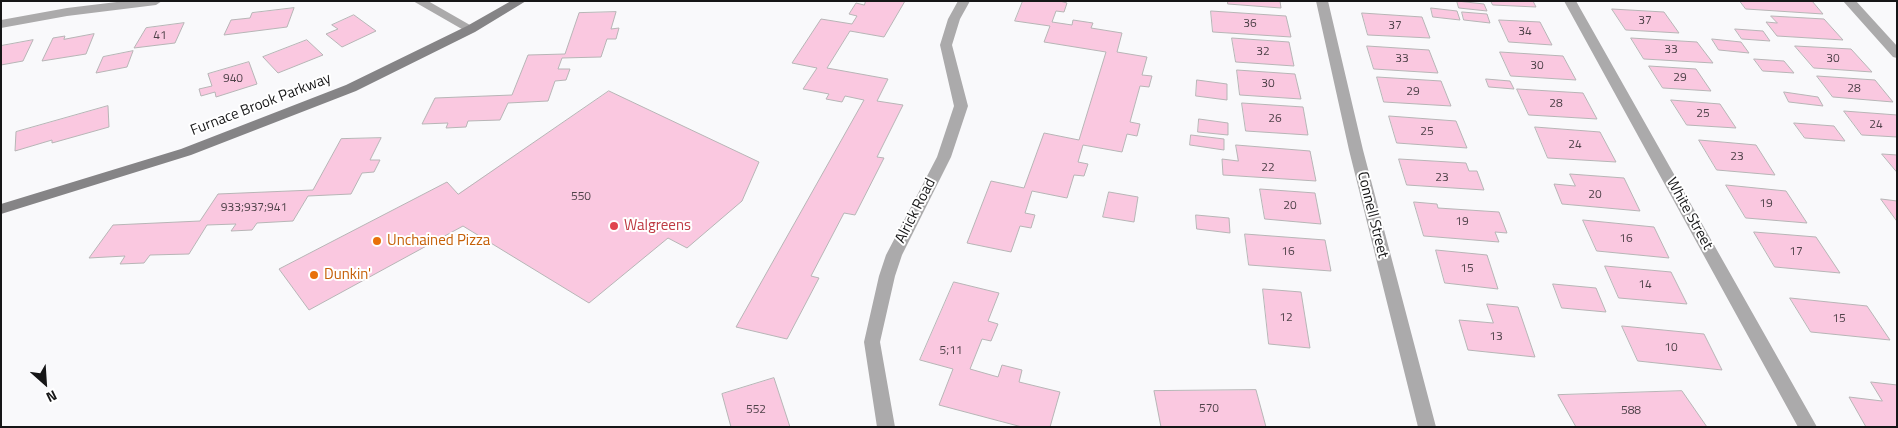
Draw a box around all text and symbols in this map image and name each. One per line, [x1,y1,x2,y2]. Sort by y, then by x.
house number: 37 [1638,14,1652,28]
house number: 36 [1243,17,1257,31]
house number: 37 [1388,19,1402,33]
house number: 34 [1518,25,1532,39]
house number: 41 [153,29,167,43]
house number: 33 [1664,43,1678,57]
house number: 32 [1256,45,1270,59]
house number: 33 [1395,52,1409,66]
house number: 30 [1826,52,1840,66]
house number: 30 [1530,59,1544,73]
street label: Furnace Brook Parkway [188,70,334,140]
house number: 29 [1673,71,1687,85]
house number: 940 [223,72,243,86]
house number: 30 [1261,77,1275,91]
house number: 28 [1847,82,1861,96]
house number: 29 [1406,85,1420,99]
house number: 28 [1549,97,1563,111]
house number: 25 [1696,107,1710,121]
house number: 26 [1268,112,1282,126]
house number: 24 [1869,118,1883,132]
house number: 25 [1420,125,1434,139]
house number: 24 [1568,138,1582,152]
house number: 23 [1730,150,1744,164]
house number: 22 [1261,161,1275,175]
street label: Connell Street [1353,170,1391,260]
house number: 23 [1435,171,1449,185]
street label: White Street [1662,175,1716,253]
street label: Alrick Road [892,176,940,246]
house number: 20 [1588,188,1602,202]
house number: 550 [571,190,591,204]
house number: 19 [1759,197,1773,211]
house number: 20 [1283,199,1297,213]
house number: 933;937;941 [221,201,287,215]
house number: 19 [1455,215,1469,229]
place label: Walgreens [624,217,691,235]
marker: Walgreens [608,220,620,232]
place label: Unchained Pizza [387,232,490,250]
house number: 16 [1619,232,1633,246]
marker: Unchained Pizza [371,235,383,247]
house number: 16 [1281,245,1295,259]
house number: 17 [1789,245,1803,259]
house number: 15 [1460,262,1474,276]
place label: Dunkin' [324,266,371,284]
marker: Dunkin' [308,269,320,281]
house number: 14 [1638,278,1652,292]
house number: 12 [1279,311,1293,325]
house number: 15 [1832,312,1846,326]
house number: 13 [1489,330,1503,344]
house number: 10 [1664,341,1678,355]
house number: 5;11 [939,344,963,358]
north arrow [20,358,70,408]
text: N [43,385,61,408]
house number: 570 [1199,402,1219,416]
house number: 552 [746,403,766,417]
house number: 588 [1621,404,1641,418]

